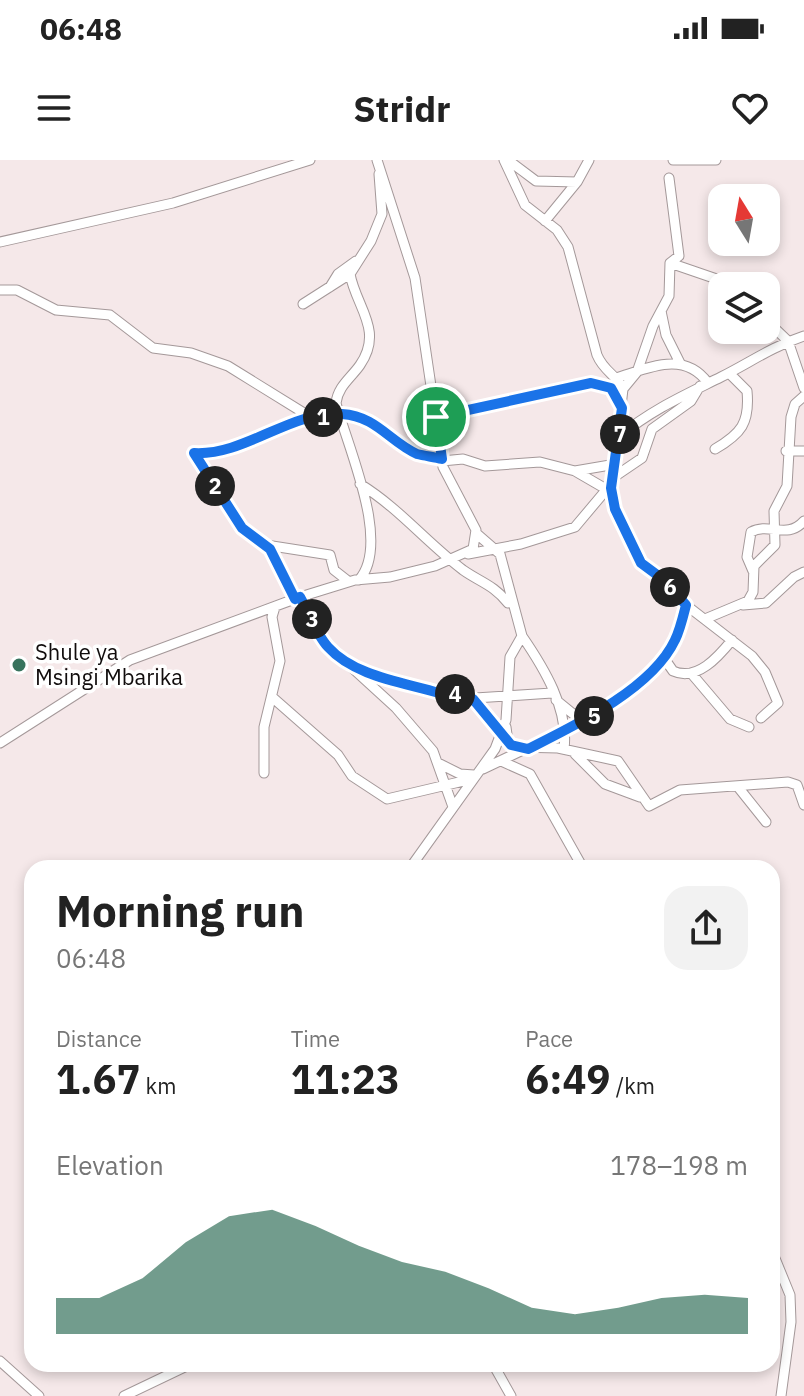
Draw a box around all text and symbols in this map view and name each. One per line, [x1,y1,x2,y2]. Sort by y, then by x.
text: 06:48 [40,9,122,48]
text: Stridr [353,85,451,132]
icon: menu [32,86,76,130]
icon: heart [728,86,772,130]
north arrow [708,184,780,256]
map controls [708,184,780,344]
button: layers [708,272,780,344]
pin [402,383,470,451]
icon: arrive [414,395,458,439]
pin: 1 [303,397,343,437]
text: 1 [316,402,330,431]
pin: 7 [600,414,640,454]
text: 7 [613,419,627,448]
pin: 2 [195,466,235,506]
text: 2 [208,471,222,500]
pin: 6 [650,567,690,607]
text: 6 [663,572,677,601]
pin: 3 [292,599,332,639]
text: 3 [305,604,319,633]
place label: Shule ya Msingi Mbarika [35,637,183,691]
marker: Shule ya Msingi Mbarika [10,656,28,674]
pin: 4 [435,674,475,714]
text: 4 [448,679,462,708]
pin: 5 [574,696,614,736]
text: 5 [587,701,601,730]
text: Morning run [56,882,305,939]
button: share [664,886,748,970]
text: 06:48 [56,941,126,975]
text: Distance [56,1024,142,1053]
text: Time [291,1024,340,1053]
text: Pace [525,1024,573,1053]
text: 1.67 [56,1053,140,1105]
text: 11:23 [291,1053,400,1105]
text: 6:49 [525,1053,611,1105]
text: km [140,1071,176,1100]
text: /km [611,1071,655,1100]
text: Elevation [56,1148,164,1182]
text: 178–198 m [610,1148,748,1182]

